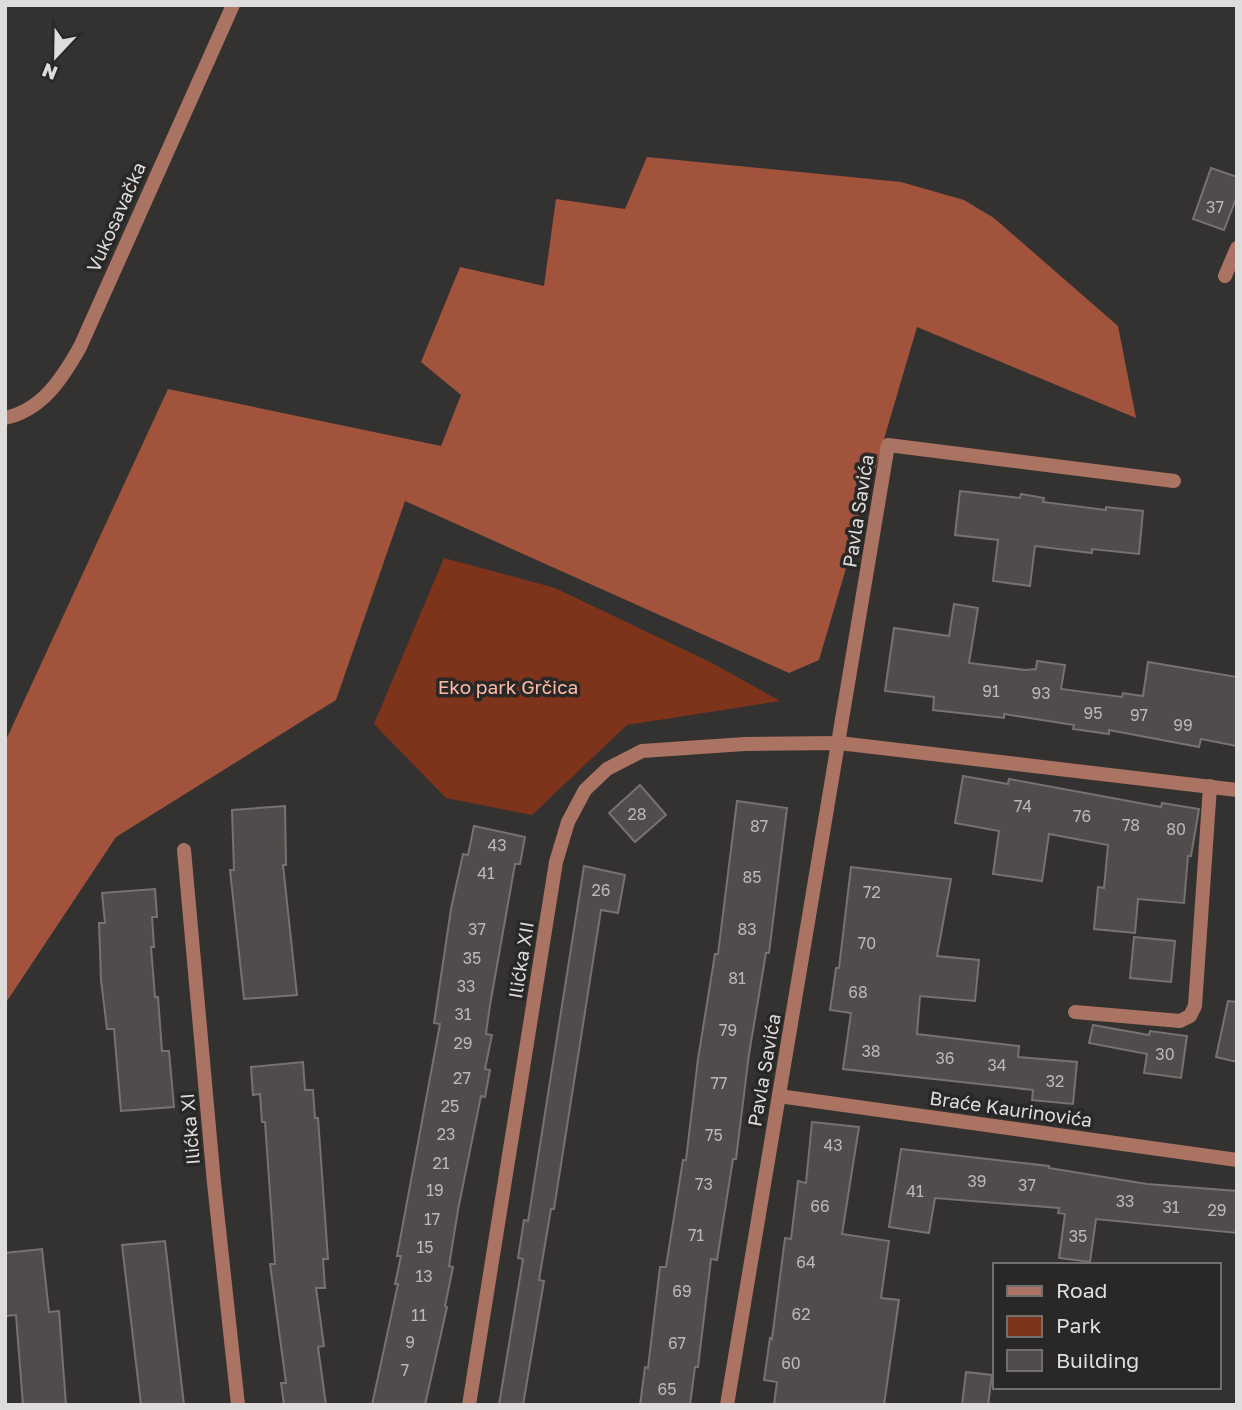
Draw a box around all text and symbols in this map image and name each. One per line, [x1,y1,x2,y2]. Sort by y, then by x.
north arrow [21,21,91,91]
text: N [38,59,60,86]
street label: Vukosavačka [81,158,150,275]
house number: 37 [1206,197,1224,217]
street label: Pavla Savića [837,453,878,569]
park label: Eko park Grčica [438,675,578,698]
house number: 91 [982,681,1000,701]
house number: 93 [1031,683,1051,703]
house number: 95 [1084,703,1102,723]
house number: 97 [1130,705,1148,725]
house number: 99 [1173,715,1193,735]
house number: 74 [1014,796,1032,816]
house number: 28 [627,804,647,824]
house number: 76 [1073,806,1091,826]
house number: 78 [1122,815,1140,835]
house number: 87 [750,816,768,836]
house number: 80 [1166,819,1186,839]
house number: 43 [487,835,507,855]
house number: 41 [477,863,495,883]
house number: 85 [742,867,762,887]
house number: 26 [592,880,610,900]
house number: 72 [863,882,881,902]
house number: 37 [468,919,486,939]
house number: 83 [737,919,757,939]
street label: Ilićka XII [503,920,538,1000]
house number: 70 [858,933,876,953]
house number: 35 [463,948,481,968]
house number: 81 [728,968,746,988]
house number: 33 [457,976,475,996]
house number: 68 [848,982,868,1002]
house number: 31 [454,1004,472,1024]
street label: Pavla Savića [742,1012,785,1128]
house number: 79 [719,1020,737,1040]
house number: 29 [454,1033,472,1053]
house number: 38 [861,1041,881,1061]
house number: 30 [1155,1044,1175,1064]
house number: 36 [935,1048,955,1068]
house number: 34 [987,1055,1007,1075]
house number: 27 [453,1068,471,1088]
house number: 32 [1046,1071,1064,1091]
house number: 77 [711,1073,727,1093]
street label: Braće Kaurinovića [928,1086,1094,1131]
street label: Ilićka XI [175,1092,204,1166]
house number: 25 [441,1096,459,1116]
house number: 23 [437,1124,455,1144]
house number: 75 [705,1125,723,1145]
house number: 43 [823,1135,843,1155]
house number: 21 [432,1153,450,1173]
house number: 39 [967,1171,987,1191]
house number: 73 [695,1174,713,1194]
house number: 37 [1018,1175,1036,1195]
house number: 19 [426,1180,444,1200]
house number: 41 [906,1181,924,1201]
house number: 33 [1116,1191,1134,1211]
house number: 66 [810,1196,830,1216]
house number: 31 [1162,1197,1180,1217]
house number: 29 [1208,1200,1226,1220]
house number: 17 [424,1209,440,1229]
house number: 71 [688,1225,704,1245]
house number: 35 [1069,1226,1087,1246]
house number: 15 [416,1237,434,1257]
house number: 64 [796,1252,816,1272]
legend [993,1263,1221,1389]
house number: 13 [415,1266,433,1286]
text: Road [1056,1277,1107,1303]
house number: 69 [672,1281,692,1301]
house number: 62 [792,1304,810,1324]
house number: 11 [411,1305,427,1325]
text: Park [1056,1312,1102,1338]
house number: 9 [405,1332,415,1352]
house number: 67 [668,1333,686,1353]
text: Building [1056,1347,1139,1373]
house number: 60 [781,1353,801,1373]
house number: 7 [401,1360,409,1380]
house number: 65 [658,1379,676,1399]

